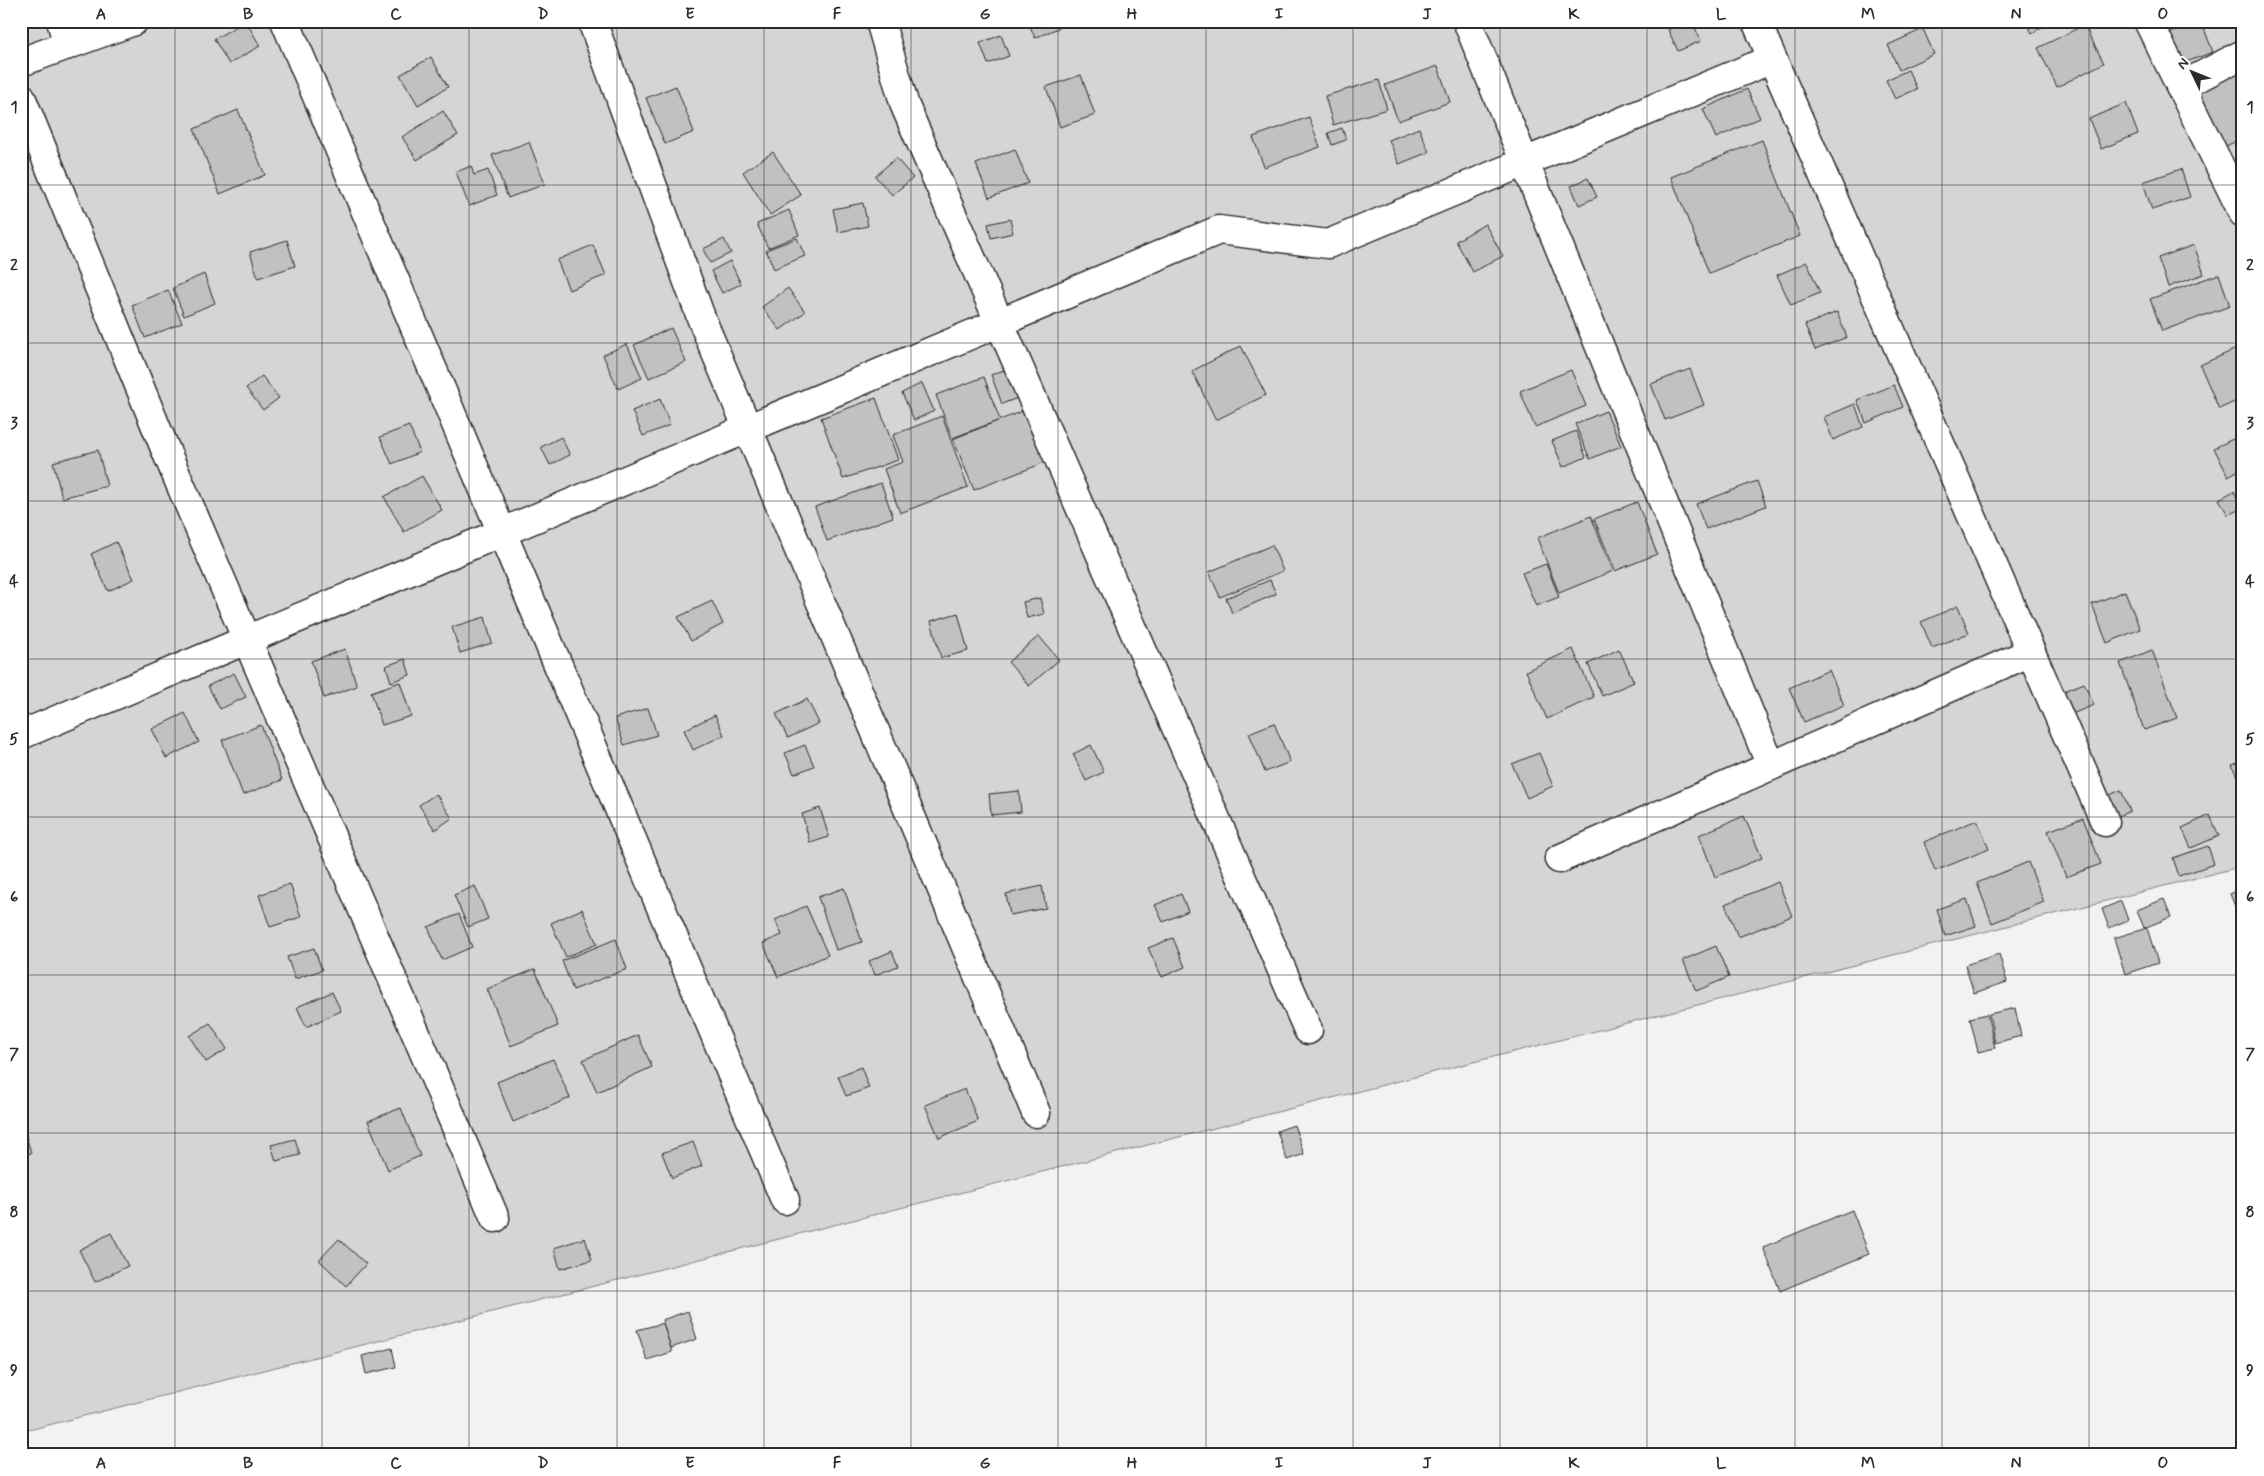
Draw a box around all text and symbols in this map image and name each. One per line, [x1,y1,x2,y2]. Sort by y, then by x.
text: A [96,4,106,25]
text: B [243,4,253,25]
text: C [390,4,402,25]
text: D [537,4,549,25]
text: E [685,4,695,25]
text: F [833,4,842,25]
text: G [980,4,991,25]
text: H [1127,4,1138,25]
text: I [1275,4,1284,25]
text: J [1422,4,1432,25]
text: K [1568,4,1580,25]
text: L [1716,4,1727,25]
text: M [1861,4,1875,25]
text: N [2011,4,2021,25]
text: O [2158,4,2169,25]
north arrow [2166,48,2216,98]
text: N [2173,54,2193,73]
text: 1 [10,97,18,118]
text: 1 [2246,97,2254,118]
text: 2 [10,255,18,276]
text: 2 [2246,255,2254,276]
text: 3 [10,413,18,434]
text: 3 [2246,413,2254,434]
text: 4 [9,571,19,592]
text: 4 [2245,571,2255,592]
text: 5 [9,729,19,750]
text: 5 [2245,729,2255,750]
text: 6 [10,887,18,908]
text: 6 [2246,887,2254,908]
text: 7 [9,1044,19,1065]
text: 7 [2245,1044,2255,1065]
text: 8 [9,1202,19,1223]
text: 8 [2245,1202,2255,1223]
text: 9 [10,1360,18,1381]
text: 9 [2246,1360,2254,1381]
text: A [96,1453,106,1474]
text: B [243,1453,253,1474]
text: C [390,1453,402,1474]
text: D [537,1453,549,1474]
text: E [685,1453,695,1474]
text: F [833,1453,842,1474]
text: G [980,1453,991,1474]
text: H [1127,1453,1138,1474]
text: I [1275,1453,1284,1474]
text: J [1422,1453,1432,1474]
text: K [1568,1453,1580,1474]
text: L [1716,1453,1727,1474]
text: M [1861,1453,1875,1474]
text: N [2011,1453,2021,1474]
text: O [2158,1453,2169,1474]

